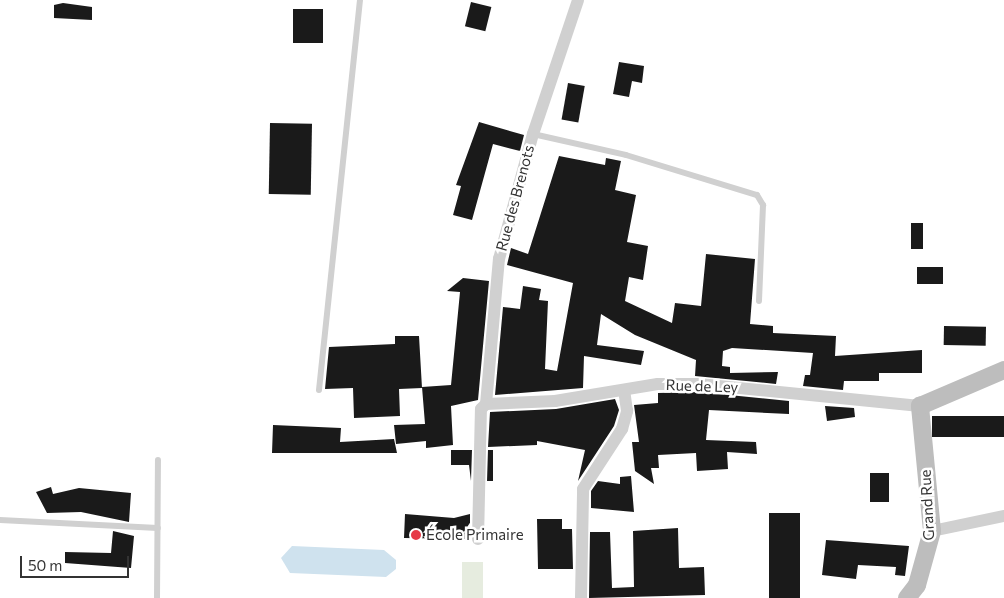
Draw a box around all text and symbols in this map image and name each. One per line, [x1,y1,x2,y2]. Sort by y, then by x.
street label: Rue des Brenots [492,143,538,253]
street label: Rue de Ley [665,376,739,396]
street label: Grand Rue [916,469,938,541]
place label: École Primaire [426,526,524,544]
marker: École Primaire [410,529,422,541]
scale bar [22,546,131,578]
text: 50 m [28,556,62,574]

